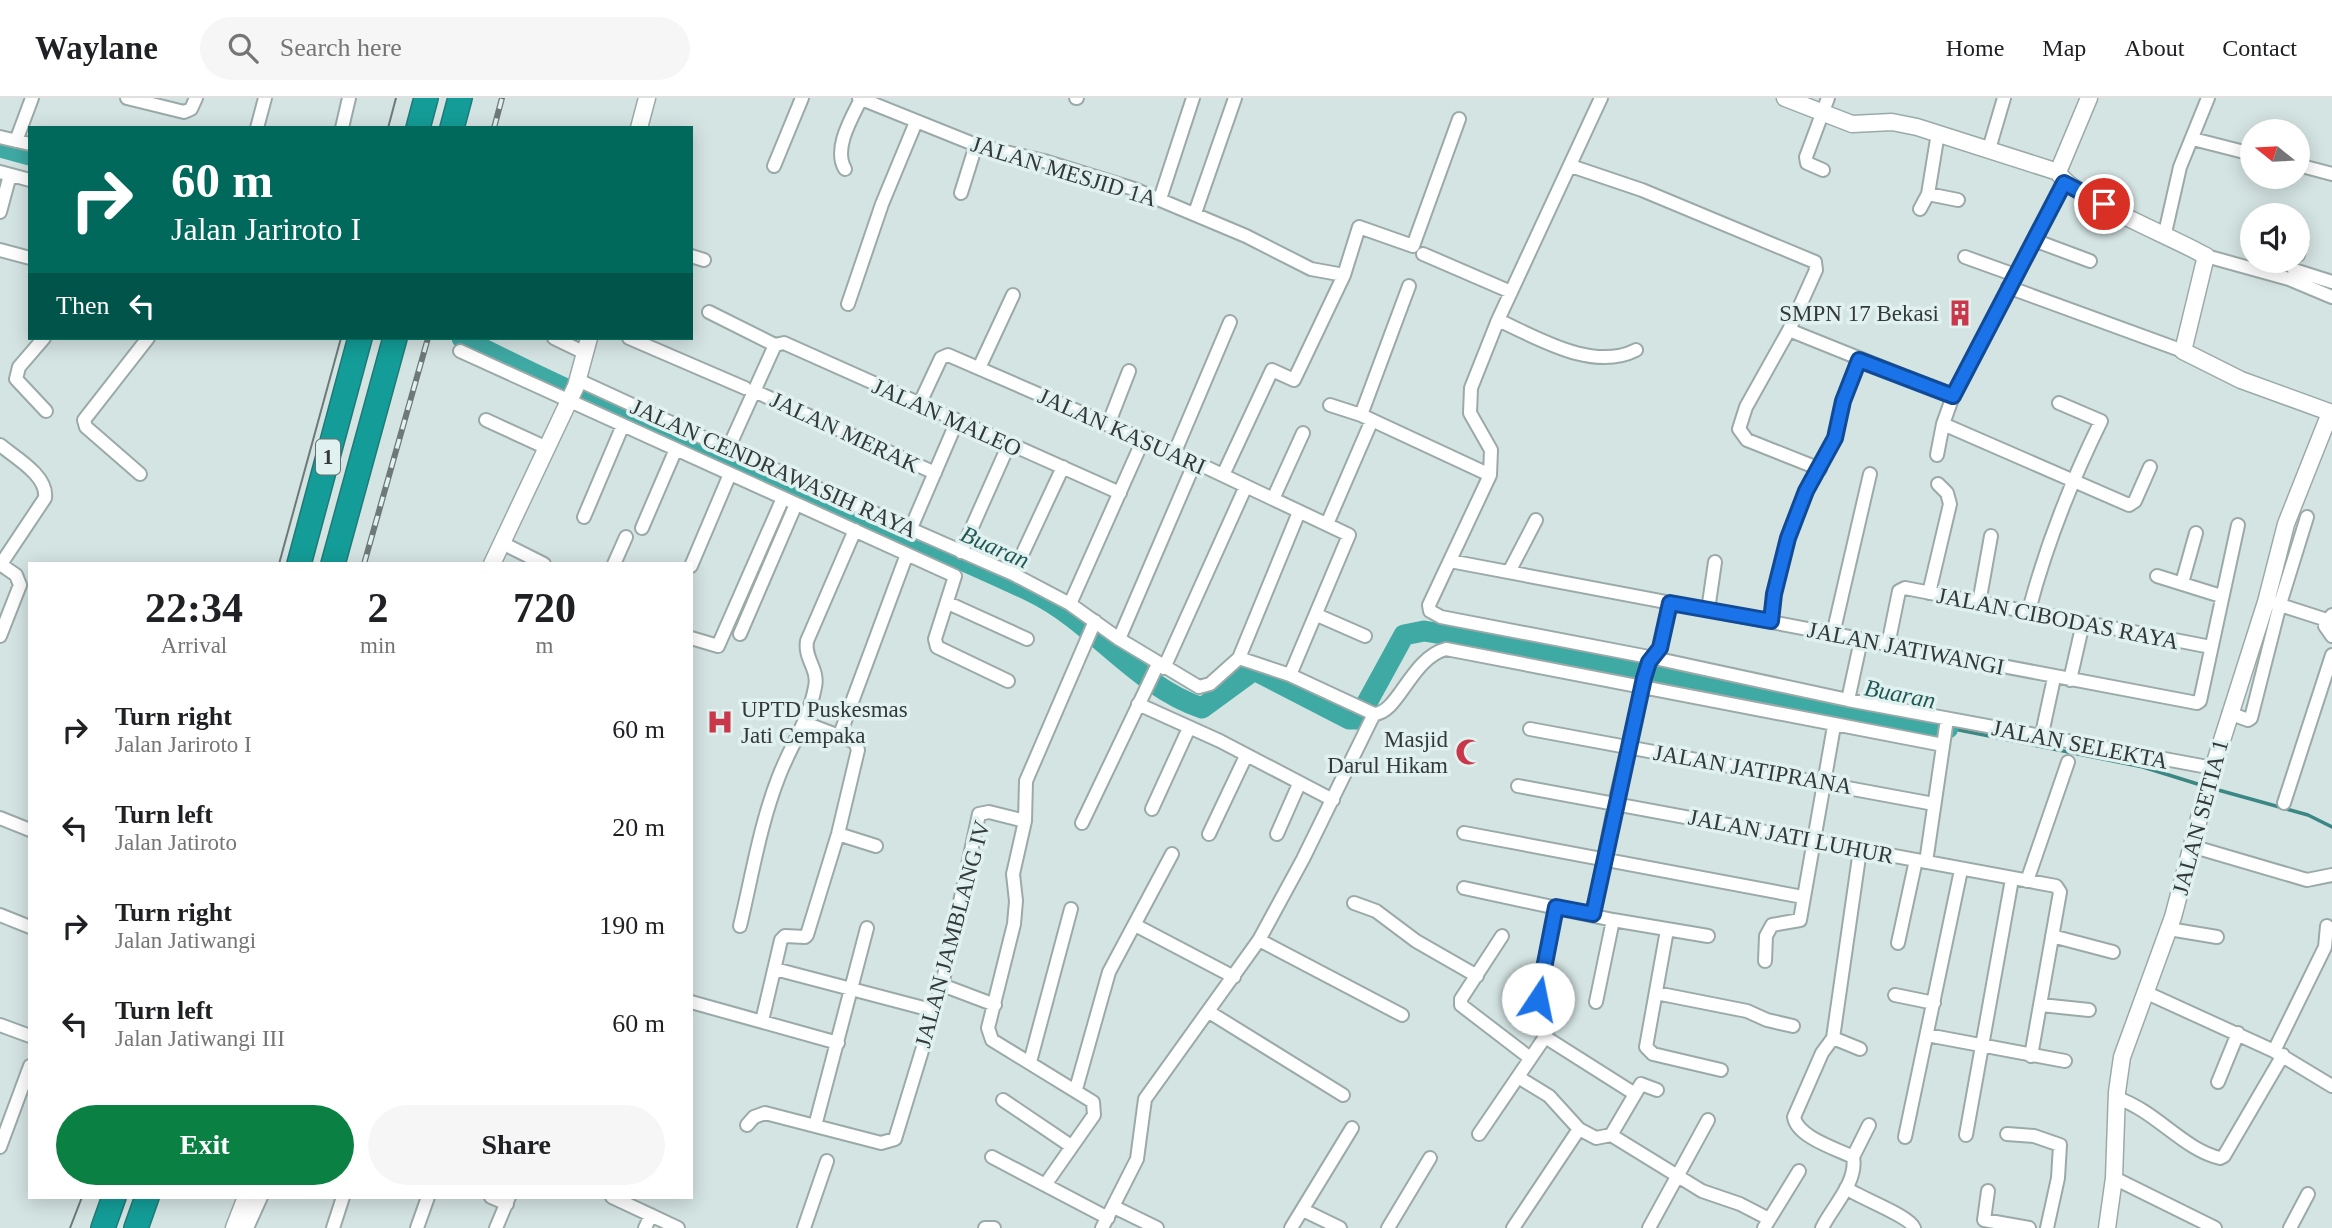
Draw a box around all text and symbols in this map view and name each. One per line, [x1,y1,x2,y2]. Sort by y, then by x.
search box [200,17,690,80]
icon: search [224,29,262,67]
text: Waylane [35,30,158,66]
text: Search here [280,33,402,62]
text: Home [1946,35,2004,61]
text: Map [2042,35,2086,61]
text: About [2124,35,2184,61]
text: Contact [2222,35,2297,61]
north arrow [2240,119,2310,189]
map controls [2240,119,2310,273]
street label: JALAN MESJID 1A [968,131,1160,212]
text: 60 m [171,153,273,208]
icon: right [56,154,147,245]
pin [2074,174,2134,234]
icon: arrive [2085,185,2123,223]
button: sound [2240,203,2310,273]
text: Jalan Jariroto I [171,211,361,247]
icon: left [123,287,161,325]
text: Then [56,291,109,320]
building icon: SMPN 17 Bekasi [1945,298,1975,328]
place label: SMPN 17 Bekasi [1779,301,1939,326]
street label: JALAN MALEO [868,373,1025,461]
street label: JALAN KASUARI [1034,383,1209,480]
street label: JALAN MERAK [766,387,924,478]
street label: JALAN CENDRAWASIH RAYA [627,394,921,543]
road number: 1 [316,440,340,474]
water label: Buaran [957,520,1033,574]
street label: JALAN CIBODAS RAYA [1935,583,2181,654]
text: 22:34 [145,585,243,631]
text: 2 [367,585,388,631]
text: 720 [513,585,576,631]
street label: JALAN JATIWANGI [1805,617,2006,680]
text: Arrival [161,633,227,658]
text: min [360,633,396,658]
text: m [535,633,553,658]
water label: Buaran [1862,674,1938,714]
place label: UPTD Puskesmas Jati Cempaka [741,697,908,748]
text: Turn right [115,702,232,731]
hospital icon: UPTD Puskesmas Jati Cempaka [705,707,735,737]
icon: right [56,711,94,749]
text: 60 m [612,715,665,744]
street label: JALAN SELEKTA [1990,715,2170,774]
place label: Masjid Darul Hikam [1327,727,1448,778]
text: Jalan Jariroto I [115,732,252,757]
mosque icon: Masjid Darul Hikam [1454,737,1484,767]
street label: JALAN SETIA 1 [2168,737,2233,898]
street label: JALAN JATIPRANA [1652,740,1855,799]
text: Turn left [115,800,213,829]
street label: JALAN JATI LUHUR [1686,804,1896,869]
icon: left [56,809,94,847]
text: 20 m [612,813,665,842]
street label: JALAN JAMBLANG IV [910,818,995,1050]
text: Jalan Jatiroto [115,830,237,855]
text: Turn right [115,898,232,927]
icon: right [56,907,94,945]
text: 190 m [599,911,665,940]
text: Jalan Jatiwangi [115,928,256,953]
position arrow [1501,962,1575,1036]
text: Turn left [115,996,213,1025]
icon: left [56,1005,94,1043]
text: 60 m [612,1009,665,1038]
text: Jalan Jatiwangi III [115,1026,285,1051]
button: Exit [56,1105,354,1185]
button: Share [368,1105,665,1185]

